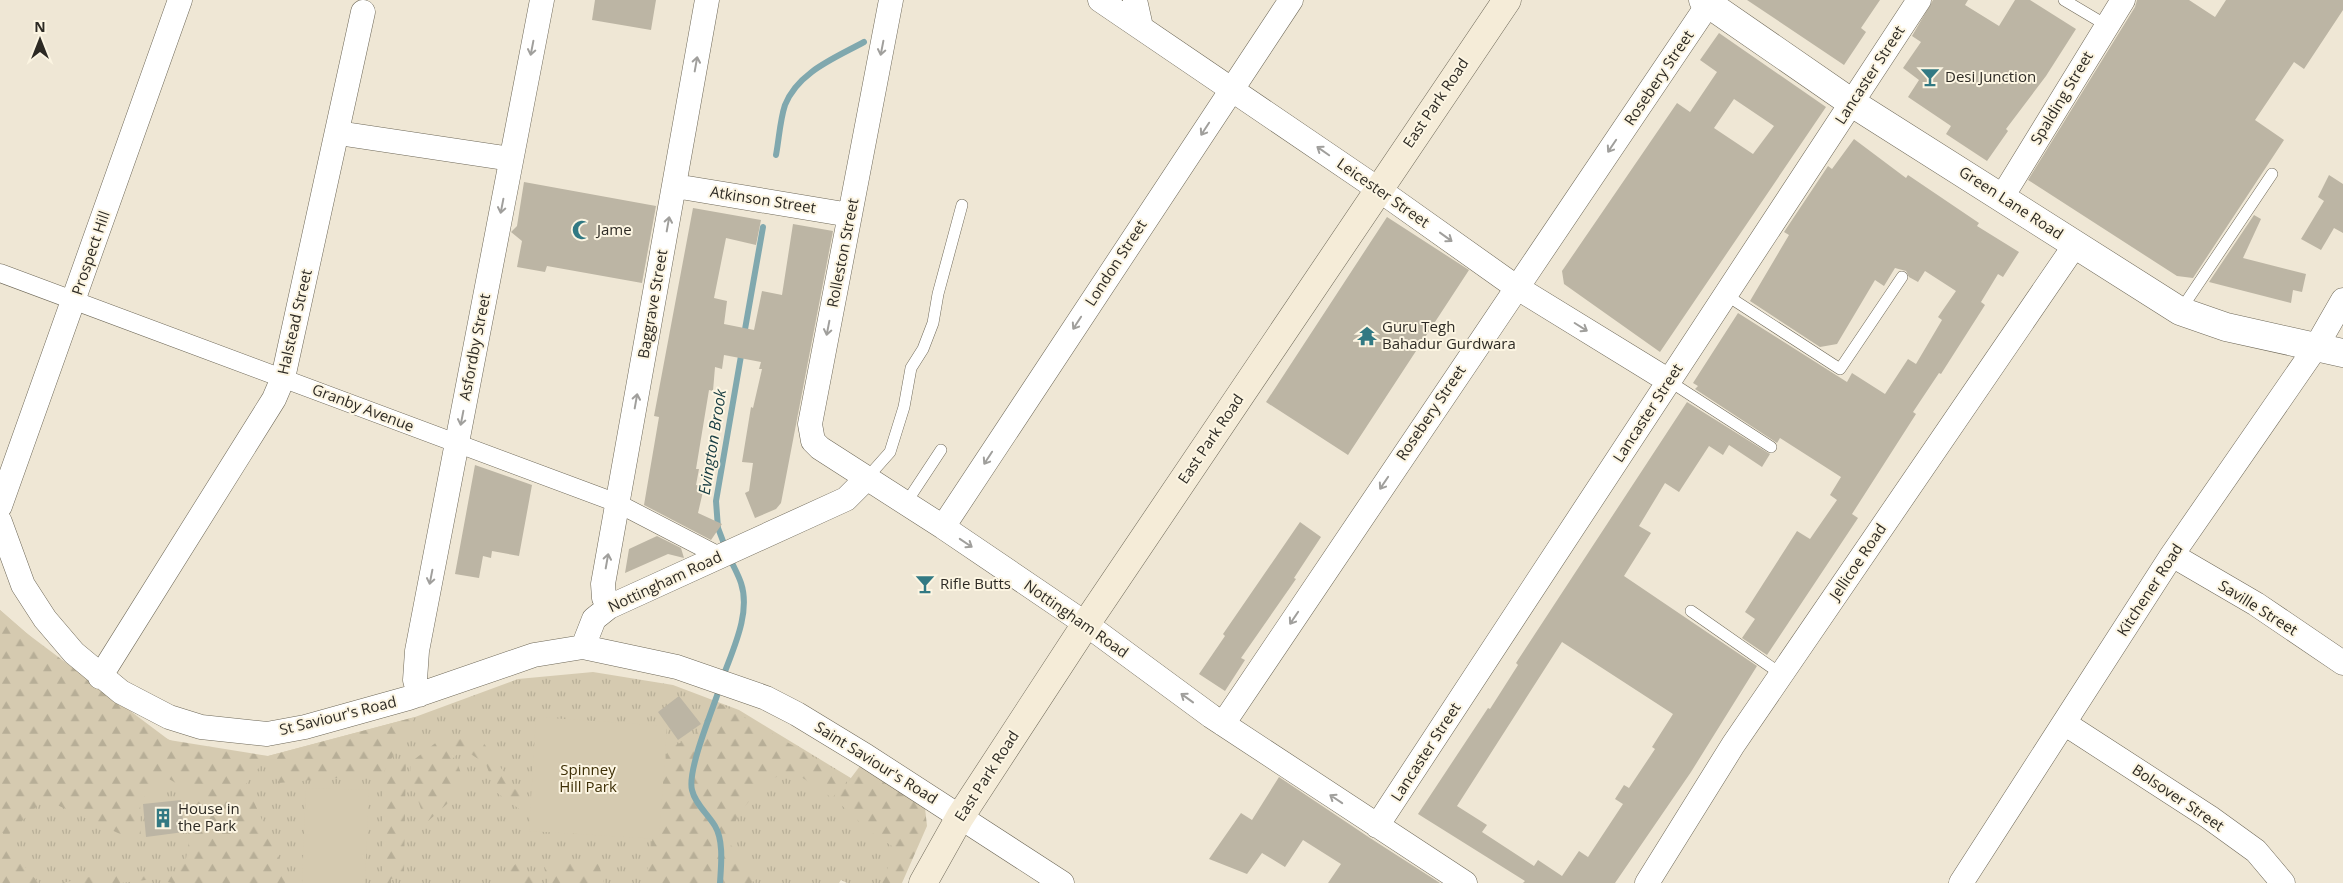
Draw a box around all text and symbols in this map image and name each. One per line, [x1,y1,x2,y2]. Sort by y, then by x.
north arrow [15,15,65,65]
text: N [34,17,46,36]
street label: Lancaster Street [1830,21,1909,128]
street label: Rosebery Street [1619,26,1697,129]
one-way arrow [527,39,537,55]
one-way arrow [877,39,887,55]
street label: Spalding Street [2025,47,2097,148]
street label: East Park Road [1398,54,1473,151]
one-way arrow [691,56,701,72]
bar icon: Desi Junction [1919,66,1941,88]
place label: Desi Junction [1945,66,2036,86]
one-way arrow [1200,121,1210,135]
one-way arrow [1607,138,1617,152]
one-way arrow [1317,146,1331,156]
street label: Leicester Street [1333,153,1434,231]
street label: Green Lane Road [1956,161,2068,243]
street label: Atkinson Street [709,181,818,217]
street label: Rolleston Street [822,197,862,309]
one-way arrow [497,198,506,214]
street label: Prospect Hill [66,208,114,297]
street label: London Street [1080,215,1151,310]
one-way arrow [664,216,674,232]
mosque icon: Jame [571,219,593,241]
place label: Jame [595,219,632,239]
one-way arrow [1439,232,1453,242]
street label: Baggrave Street [633,248,671,360]
street label: Halstead Street [272,267,316,376]
street label: Asfordby Street [454,292,494,402]
one-way arrow [1072,315,1082,329]
place label: Guru Tegh Bahadur Gurdwara [1382,316,1516,353]
one-way arrow [823,319,833,335]
one-way arrow [1574,323,1588,333]
temple icon: Guru Tegh Bahadur Gurdwara [1356,325,1378,347]
street label: Lancaster Street [1608,359,1687,466]
street label: Rosebery Street [1391,361,1469,464]
street label: Granby Avenue [310,378,417,436]
water label: Evington Brook [693,386,731,496]
street label: East Park Road [1173,390,1248,487]
one-way arrow [631,393,641,409]
one-way arrow [457,409,466,425]
one-way arrow [982,451,992,465]
one-way arrow [1379,476,1389,490]
street label: Jellicoe Road [1823,519,1890,605]
one-way arrow [959,538,973,548]
street label: Kitchener Road [2112,539,2187,640]
street label: Nottingham Road [604,546,725,616]
one-way arrow [602,553,612,569]
one-way arrow [426,569,435,585]
bar icon: Rifle Butts [914,573,936,595]
place label: Rifle Butts [940,573,1011,593]
street label: Nottingham Road [1020,575,1133,662]
street label: Saville Street [2215,575,2302,639]
one-way arrow [1289,611,1299,625]
street label: St Saviour's Road [277,691,398,739]
one-way arrow [1180,693,1194,703]
street label: Lancaster Street [1386,698,1465,805]
street label: Saint Saviour's Road [811,716,942,808]
street label: East Park Road [949,726,1023,825]
park label: Spinney Hill Park [559,759,617,796]
street label: Bolsover Street [2129,759,2228,835]
one-way arrow [1330,794,1344,804]
place label: House in the Park [178,798,240,835]
building icon: House in the Park [152,807,174,829]

